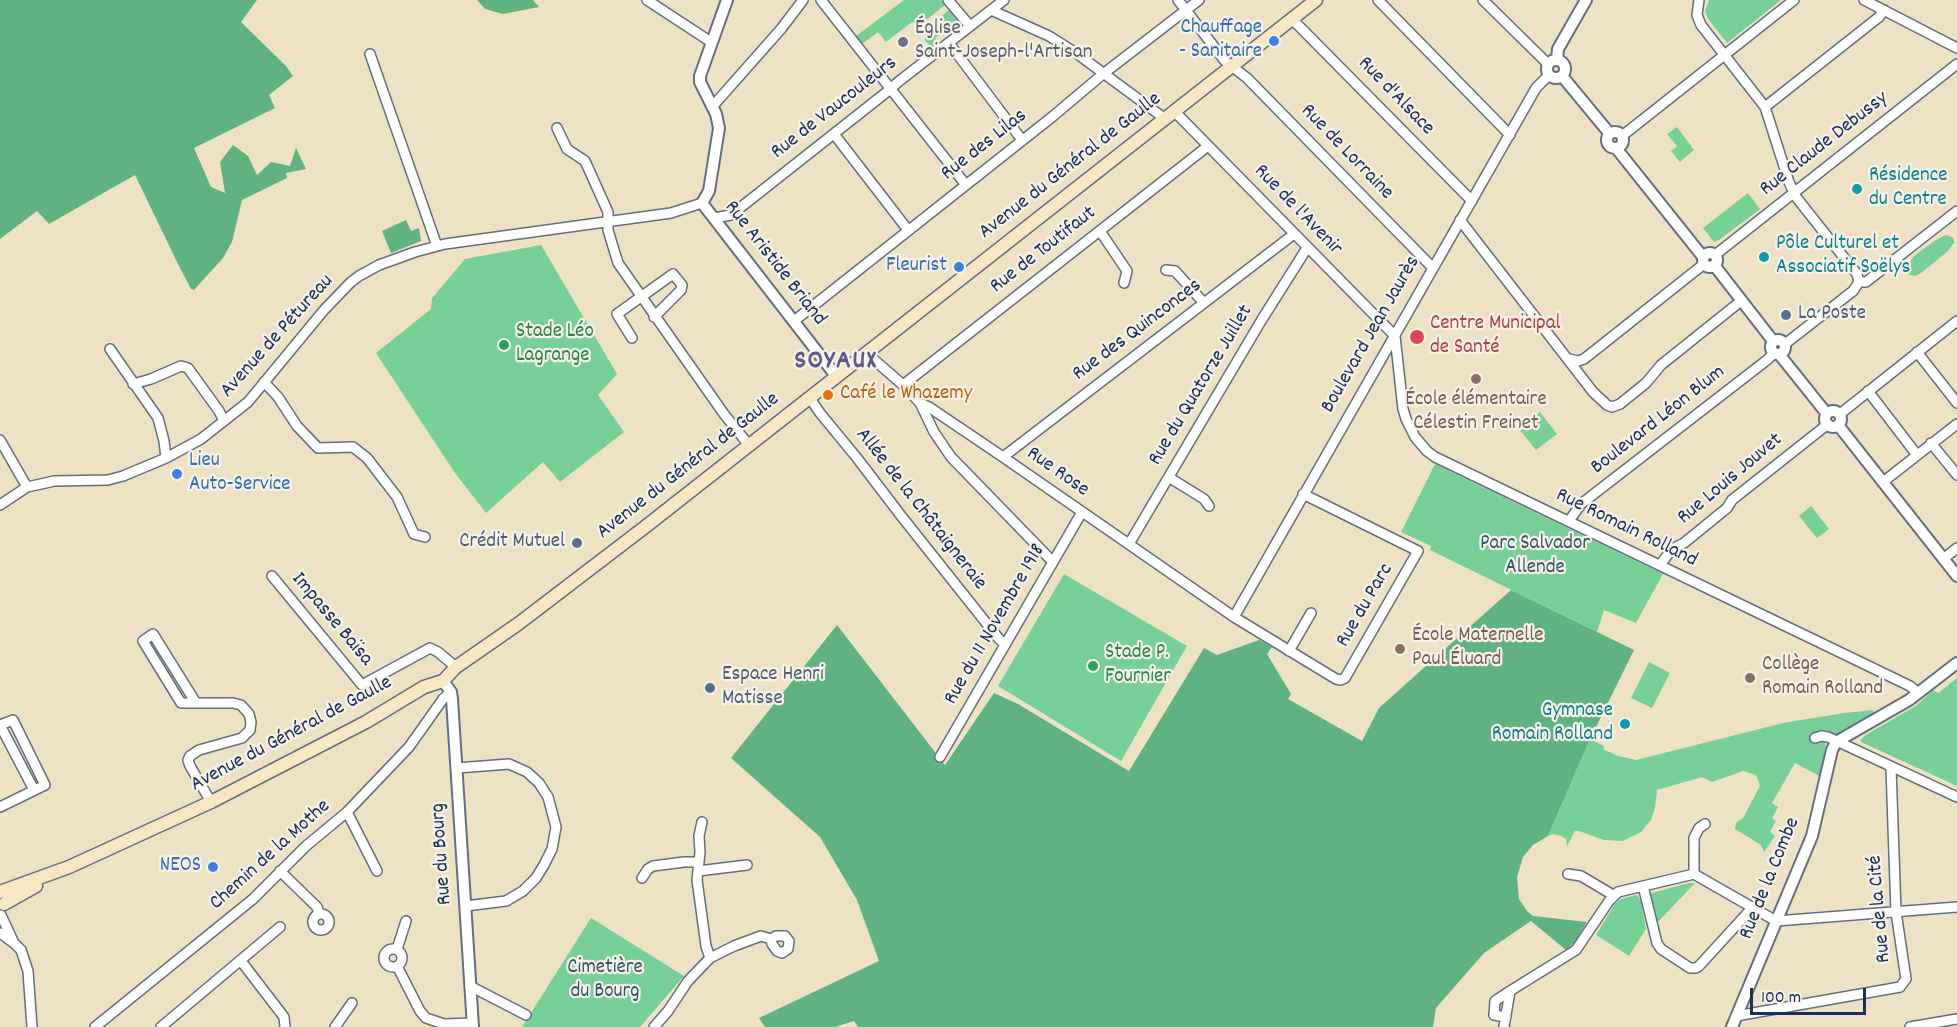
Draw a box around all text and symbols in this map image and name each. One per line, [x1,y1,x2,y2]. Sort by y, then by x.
place label: Chauffage - Sanitaire [1179,16,1262,66]
place label: Église Saint-Joseph-l'Artisan [915,17,1093,67]
marker: Chauffage - Sanitaire [1267,34,1281,48]
marker: Église Saint-Joseph-l'Artisan [896,35,910,49]
street label: Rue de Vaucouleurs [767,52,903,166]
street label: Rue d'Alsace [1351,52,1439,142]
street label: Rue Claude Debussy [1756,87,1894,203]
street label: Avenue du Général de Gaulle [975,88,1167,246]
street label: Rue de Lorraine [1294,100,1398,206]
street label: Rue des Lilas [937,105,1033,187]
street label: Rue de l'Avenir [1247,160,1347,262]
place label: Résidence du Centre [1869,164,1947,214]
marker: Résidence du Centre [1850,182,1864,196]
street label: Rue Aristide Briand [717,196,831,332]
street label: Rue de Toutifaut [986,202,1102,300]
place label: Pôle Culturel et Associatif Soëlys [1776,232,1910,282]
marker: Pôle Culturel et Associatif Soëlys [1757,250,1771,264]
street label: Boulevard Jean Jaurès [1317,252,1427,418]
place label: Fleurist [886,254,947,280]
marker: Fleurist [952,260,966,274]
street label: Avenue de Pétureau [216,270,340,404]
street label: Rue des Quinconces [1069,274,1207,388]
street label: Rue du Quatorze Juillet [1144,301,1260,471]
place label: La Poste [1798,302,1866,328]
marker: La Poste [1779,308,1793,322]
place label: Centre Municipal de Santé [1430,312,1561,362]
place label: Stade Léo Lagrange [516,320,594,370]
marker: Centre Municipal de Santé [1408,328,1426,346]
marker: Stade Léo Lagrange [497,338,511,352]
district label: SOYAUX [794,347,878,379]
street label: Boulevard Léon Blum [1587,361,1731,481]
marker: École élémentaire Célestin Freinet [1469,372,1483,386]
place label: Café le Whazemy [840,382,972,408]
street label: Avenue du Général de Gaulle [593,388,785,546]
marker: Café le Whazemy [821,388,835,402]
place label: École élémentaire Célestin Freinet [1405,388,1547,438]
street label: Allée de la Châtaigneraie [849,424,991,596]
street label: Rue Louis Jouvet [1673,429,1789,531]
street label: Rue Rose [1021,442,1093,504]
place label: Lieu Auto-Service [189,449,290,499]
marker: Lieu Auto-Service [170,467,184,481]
street label: Rue Romain Rolland [1551,484,1701,574]
place label: Crédit Mutuel [459,530,565,556]
park label: Parc Salvador Allende [1480,532,1590,582]
marker: Crédit Mutuel [570,536,584,550]
street label: Rue du 11 Novembre 1918 [940,540,1052,710]
street label: Rue du Parc [1332,560,1400,652]
street label: Impasse Baïsa [285,568,377,672]
place label: École Maternelle Paul Éluard [1412,624,1543,674]
place label: Stade P. Fournier [1105,641,1171,691]
marker: École Maternelle Paul Éluard [1393,642,1407,656]
place label: Collège Romain Rolland [1762,653,1883,703]
marker: Stade P. Fournier [1086,659,1100,673]
place label: Espace Henri Matisse [722,663,824,713]
street label: Avenue du Général de Gaulle [187,671,397,799]
marker: Collège Romain Rolland [1743,671,1757,685]
marker: Espace Henri Matisse [703,681,717,695]
place label: Gymnase Romain Rolland [1492,699,1613,749]
marker: Gymnase Romain Rolland [1618,717,1632,731]
street label: Chemin de la Mothe [205,795,337,917]
street label: Rue du Bourg [427,802,459,906]
street label: Rue de la Combe [1735,814,1807,944]
place label: NEOS [160,854,201,880]
street label: Rue de la Cité [1864,854,1898,964]
marker: NEOS [206,860,220,874]
park label: Cimetière du Bourg [567,956,643,1006]
scale bar [1753,976,1868,1014]
text: 100 m [1761,986,1801,1011]

